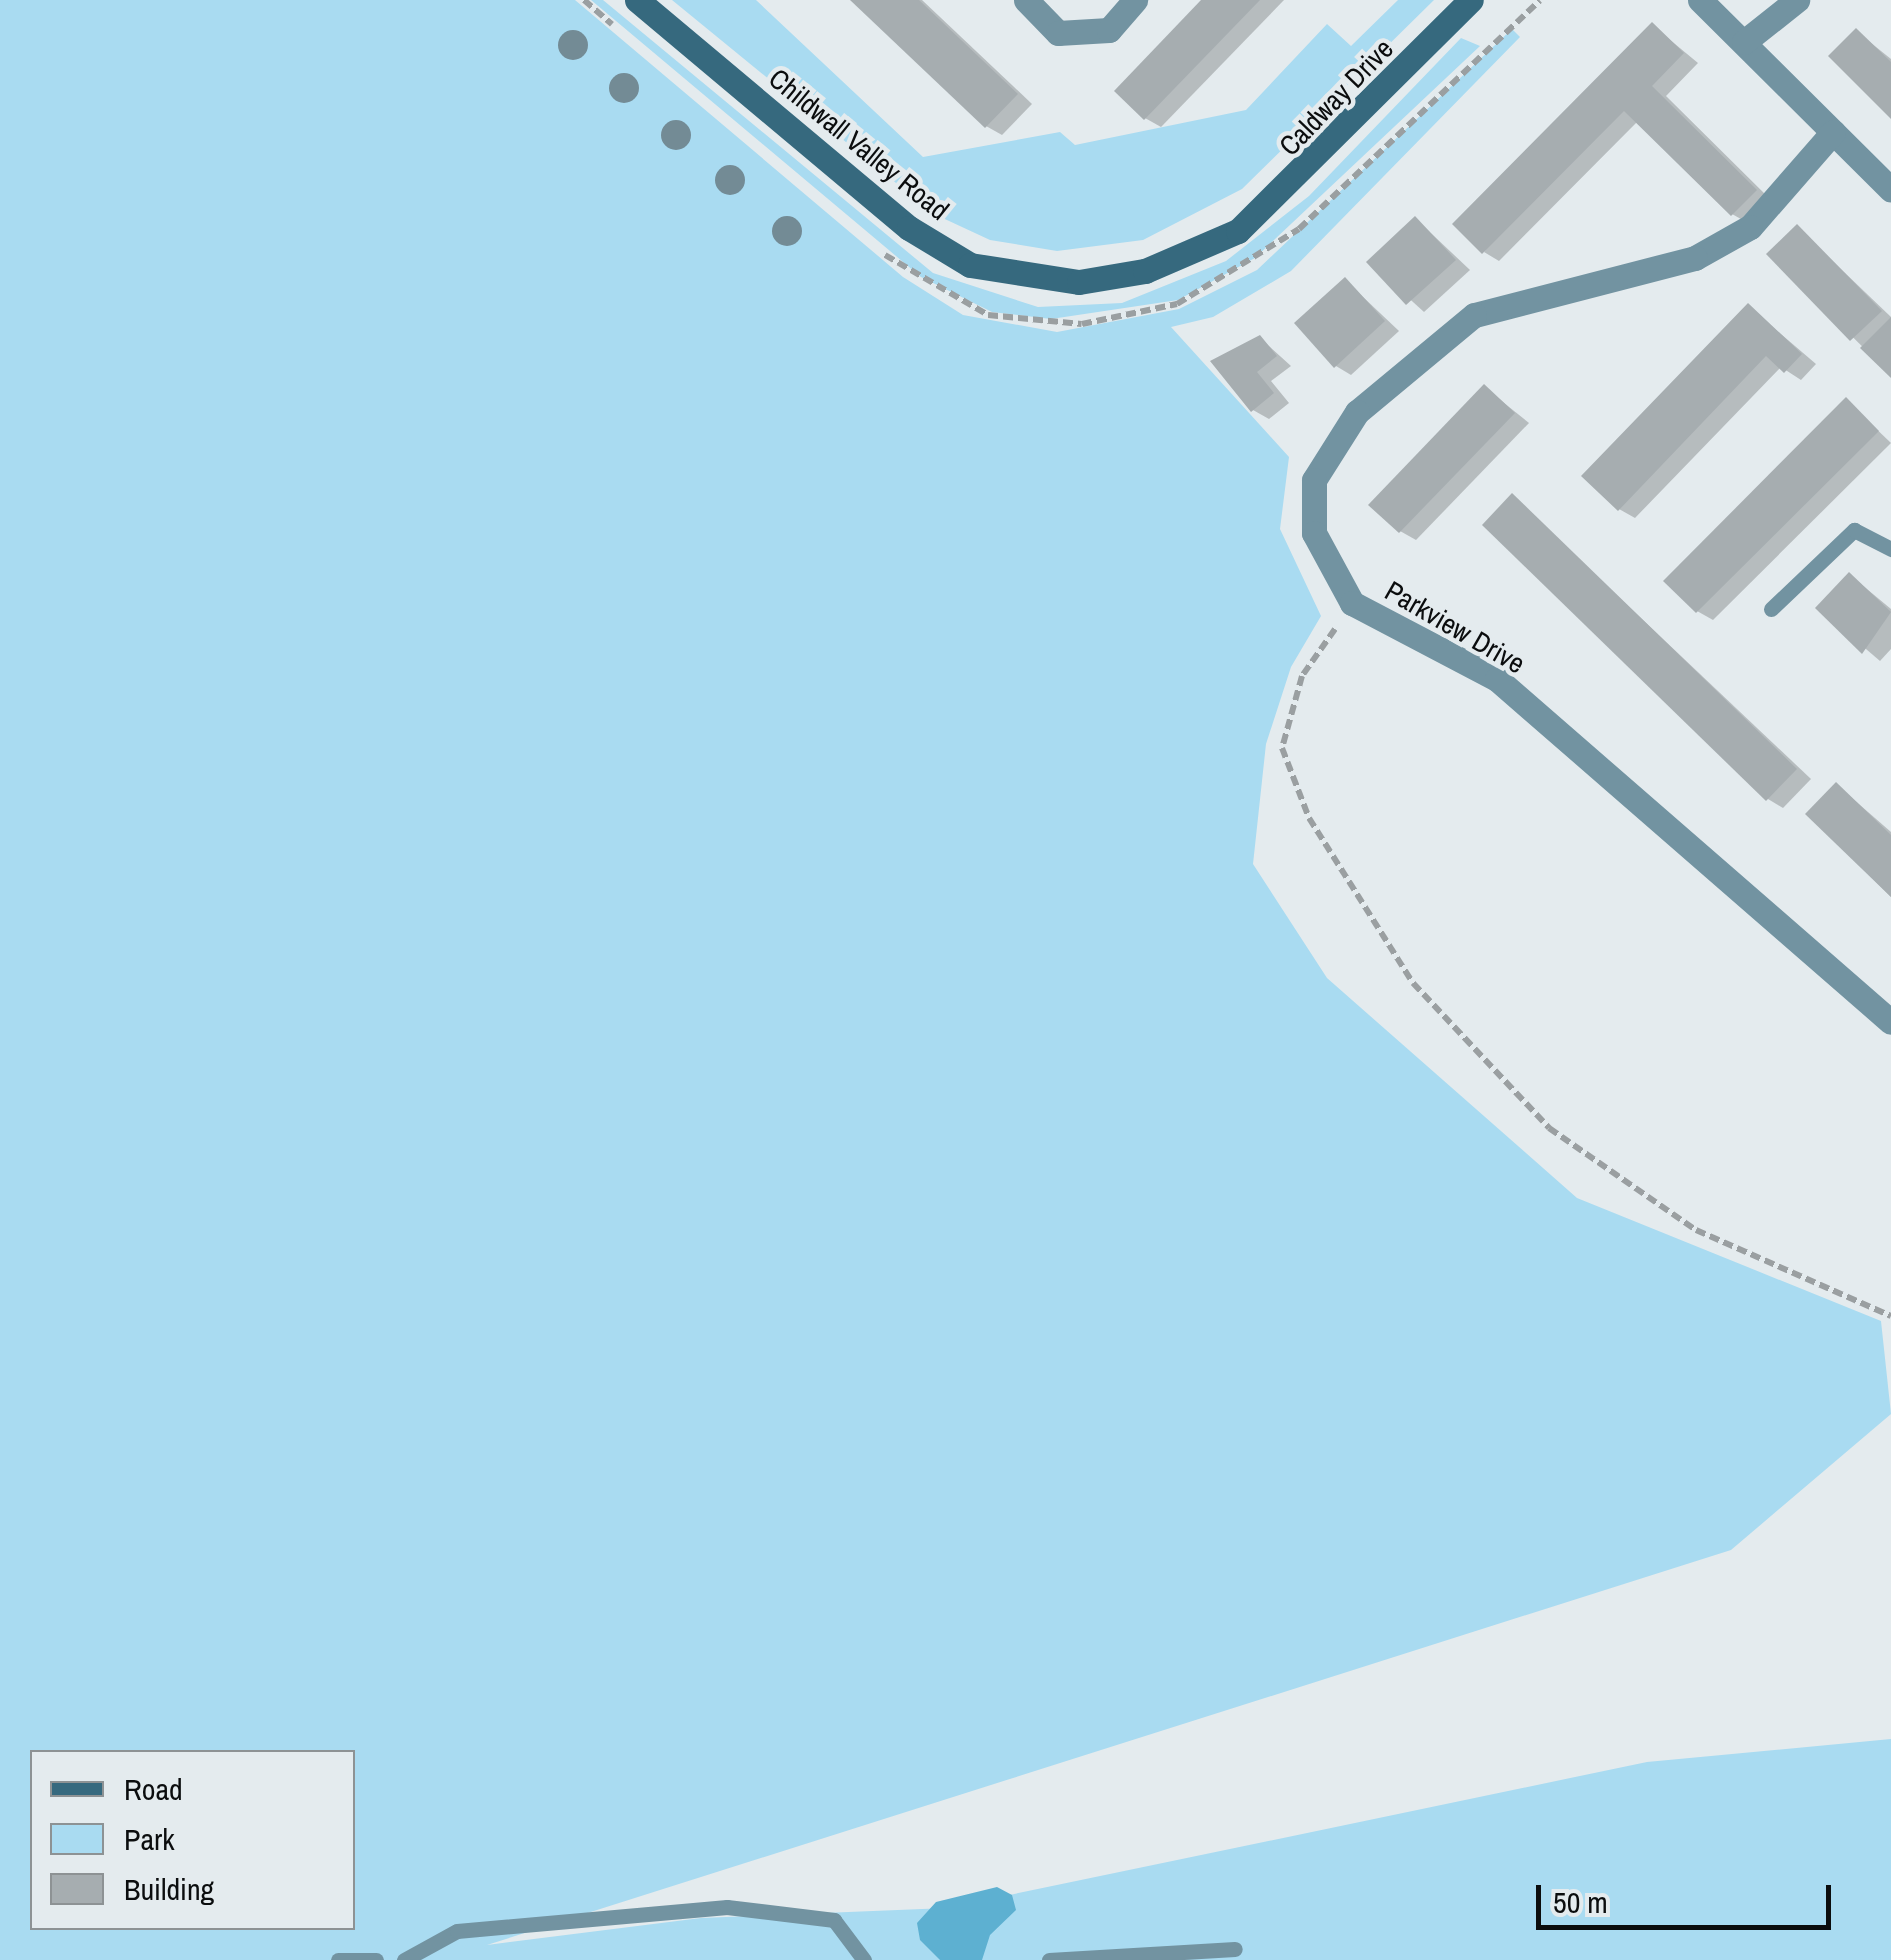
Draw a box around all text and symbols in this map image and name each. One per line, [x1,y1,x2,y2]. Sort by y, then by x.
street label: Caldway Drive [1272,32,1400,162]
street label: Childwall Valley Road [762,61,956,227]
street label: Parkview Drive [1379,574,1531,680]
legend [30,1750,355,1930]
text: Road [124,1769,183,1809]
text: Park [124,1819,175,1859]
scale bar [1541,1865,1836,1927]
text: Building [124,1869,214,1909]
text: 50 m [1553,1882,1608,1922]

